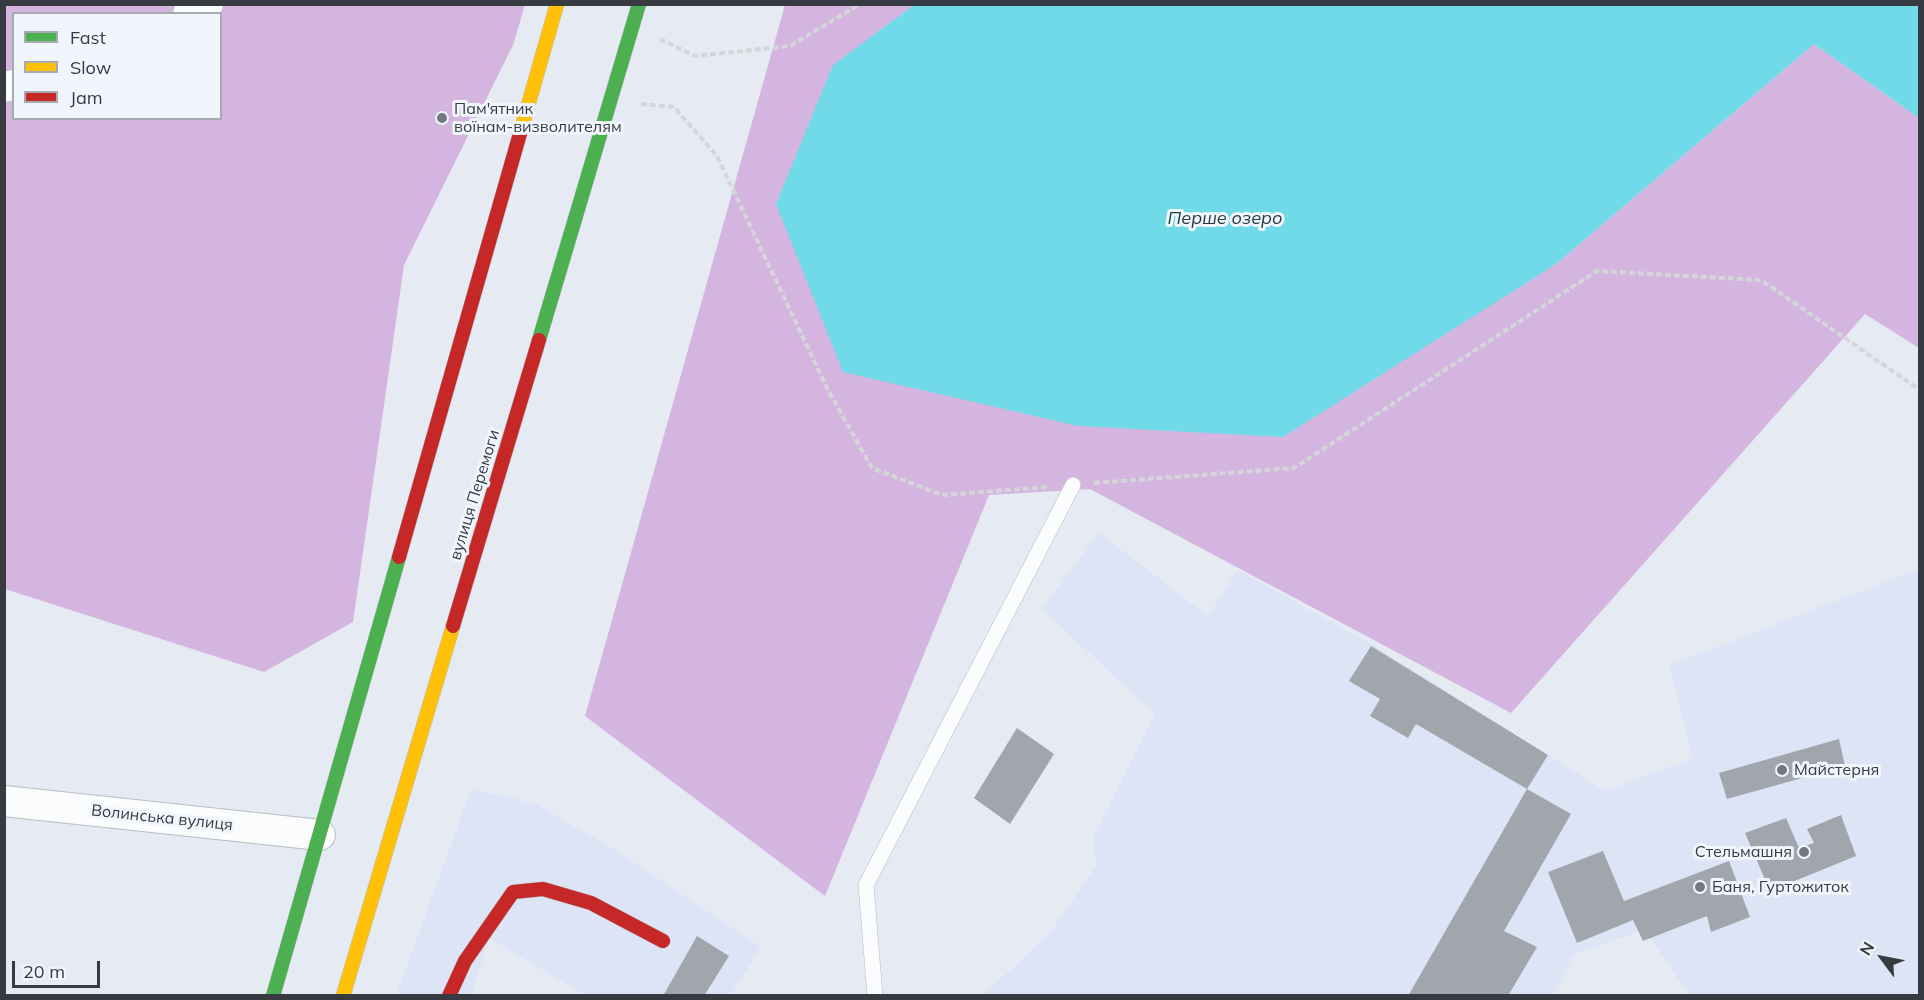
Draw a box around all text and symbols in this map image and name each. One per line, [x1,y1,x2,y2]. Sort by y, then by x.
legend [12,12,222,120]
text: Fast [70,26,106,49]
text: Slow [70,56,111,79]
text: Jam [70,86,103,109]
place label: Пам'ятник воїнам-визволителям [454,99,622,137]
marker: Пам'ятник воїнам-визволителям [435,111,449,125]
water label: Перше озеро [1167,208,1283,230]
street label: вулиця Перемоги [446,428,504,562]
place label: Майстерня [1794,760,1879,780]
marker: Майстерня [1775,763,1789,777]
street label: Волинська вулиця [90,801,234,835]
place label: Стельмашня [1695,842,1792,862]
marker: Стельмашня [1797,845,1811,859]
place label: Баня, Гуртожиток [1712,877,1849,897]
marker: Баня, Гуртожиток [1693,880,1707,894]
north arrow [1852,928,1912,988]
text: N [1855,938,1878,959]
scale bar [15,949,104,987]
text: 20 m [23,960,65,983]

